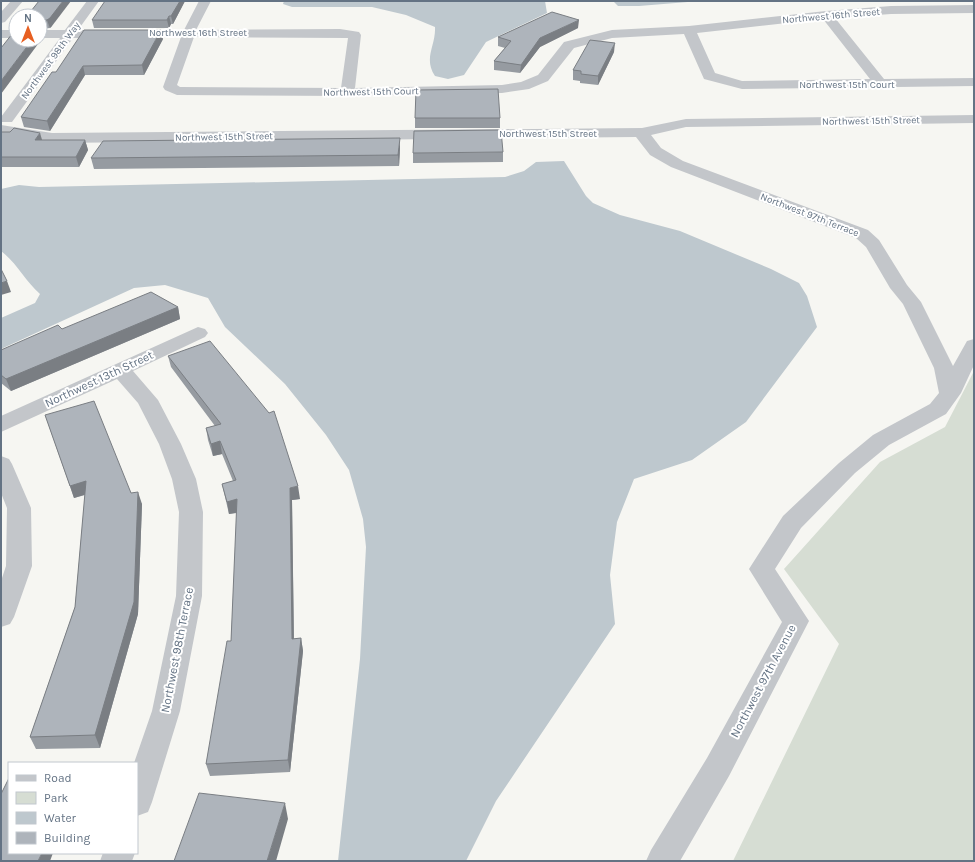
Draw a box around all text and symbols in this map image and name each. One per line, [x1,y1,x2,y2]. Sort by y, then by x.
street label: Northwest 16th Street [782,6,881,26]
north arrow [8,8,48,48]
street label: Northwest 98th Way [18,19,82,101]
street label: Northwest 16th Street [149,27,247,39]
street label: Northwest 15th Court [799,79,895,91]
street label: Northwest 15th Court [323,85,419,99]
street label: Northwest 15th Street [822,114,920,128]
street label: Northwest 15th Street [499,128,597,140]
street label: Northwest 15th Street [175,130,273,144]
street label: Northwest 97th Terrace [759,191,861,239]
street label: Northwest 13th Street [43,348,156,410]
street label: Northwest 98th Terrace [158,586,196,714]
street label: Northwest 97th Avenue [727,622,799,740]
legend [8,762,138,854]
text: Road [44,771,72,785]
text: Park [44,791,69,805]
text: Water [44,811,77,825]
text: Building [44,831,91,845]

